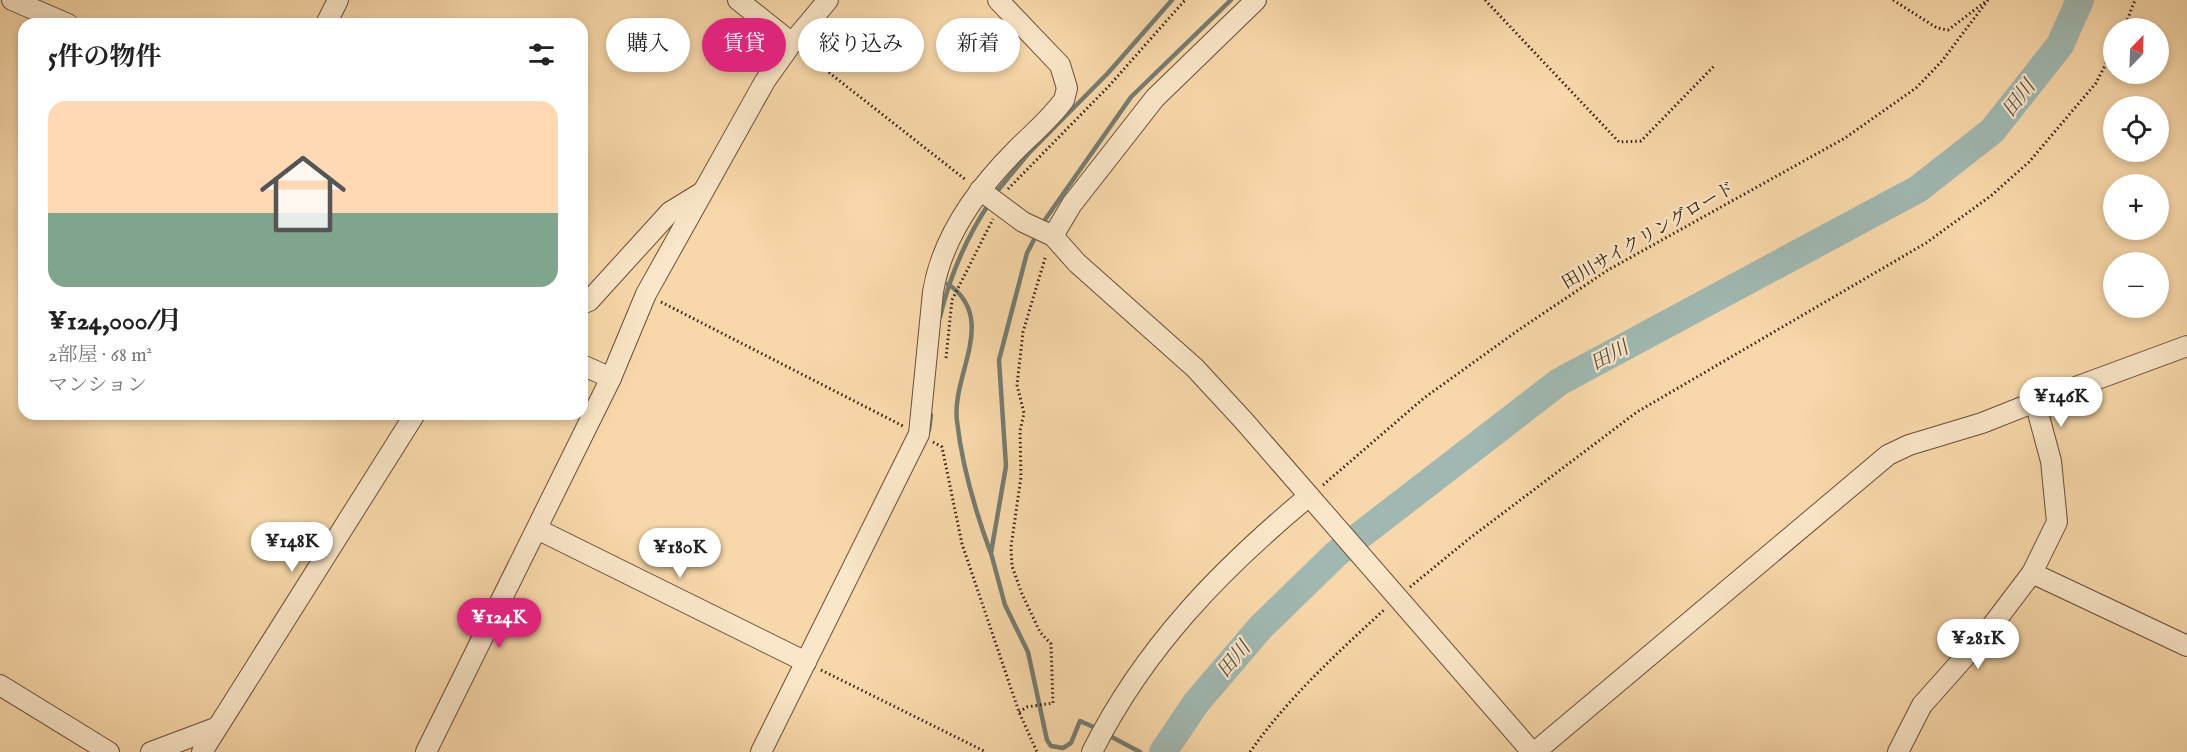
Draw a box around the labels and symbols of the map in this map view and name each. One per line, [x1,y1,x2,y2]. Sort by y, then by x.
north arrow [2103,18,2169,84]
water label: 田川 [1997,74,2043,122]
street label: 田川サイクリングロード [1558,177,1739,295]
water label: 田川 [1586,335,1635,377]
pin: ¥146K [2019,377,2103,428]
pin: ¥148K [250,522,334,573]
pin: ¥180K [638,528,722,579]
pin: ¥124K [457,598,541,649]
pin: ¥281K [1936,619,2020,670]
water label: 田川 [1212,635,1258,683]

